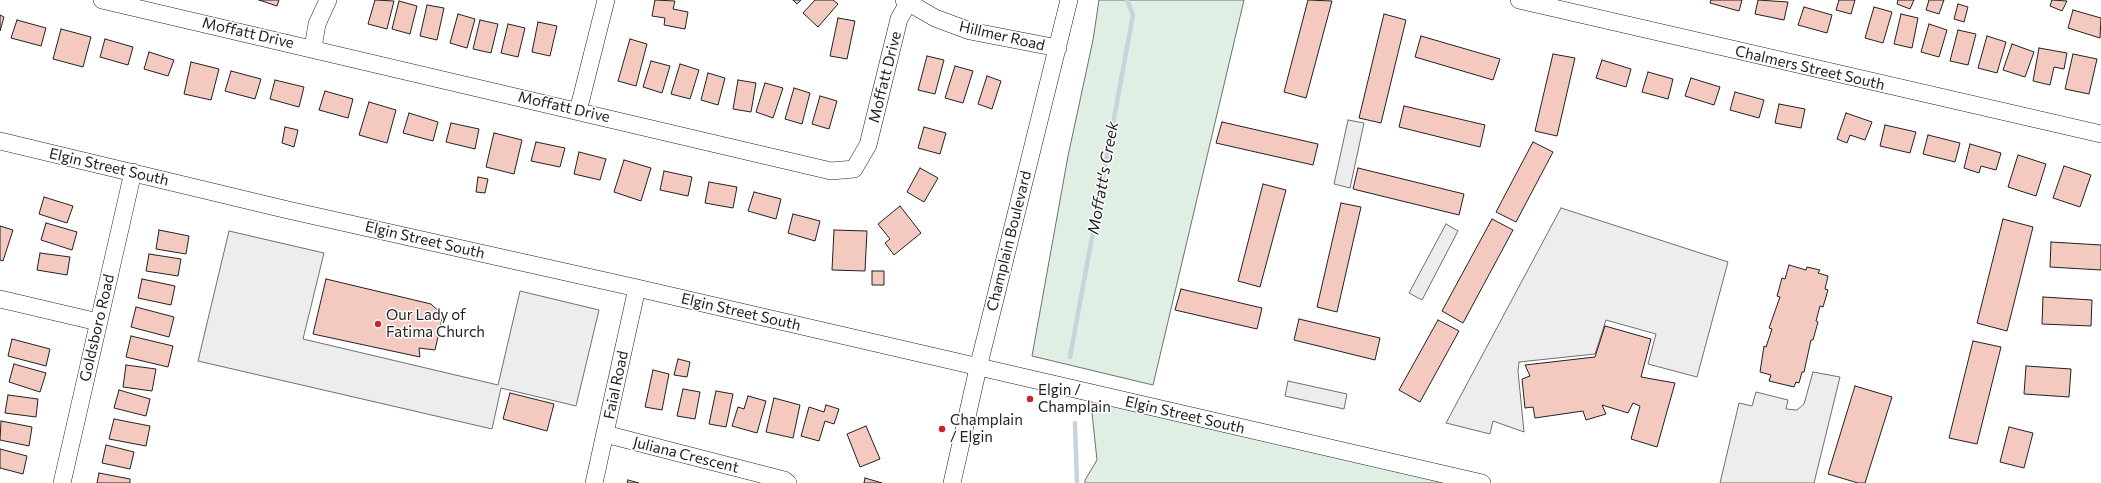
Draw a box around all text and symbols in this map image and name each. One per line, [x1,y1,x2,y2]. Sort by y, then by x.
street label: Moffatt Drive [200,14,296,52]
street label: Hillmer Road [957,17,1047,55]
street label: Moffatt Drive [865,29,905,125]
street label: Chalmers Street South [1733,42,1887,94]
street label: Moffatt Drive [516,88,612,126]
water label: Moffatt's Creek [1084,120,1122,236]
street label: Elgin Street South [47,144,171,190]
street label: Champlain Boulevard [983,169,1035,313]
street label: Elgin Street South [363,217,487,263]
street label: Goldsboro Road [76,273,118,383]
street label: Elgin Street South [679,289,803,335]
place label: Our Lady of Fatima Church [386,306,485,341]
marker: Our Lady of Fatima Church [373,319,383,329]
street label: Faial Road [600,349,632,421]
place label: Elgin / Champlain [1038,381,1111,416]
street label: Elgin Street South [1123,392,1247,438]
marker: Elgin / Champlain [1025,394,1035,404]
place label: Champlain / Elgin [950,411,1023,446]
marker: Champlain / Elgin [937,424,947,434]
street label: Juliana Crescent [631,433,741,477]

